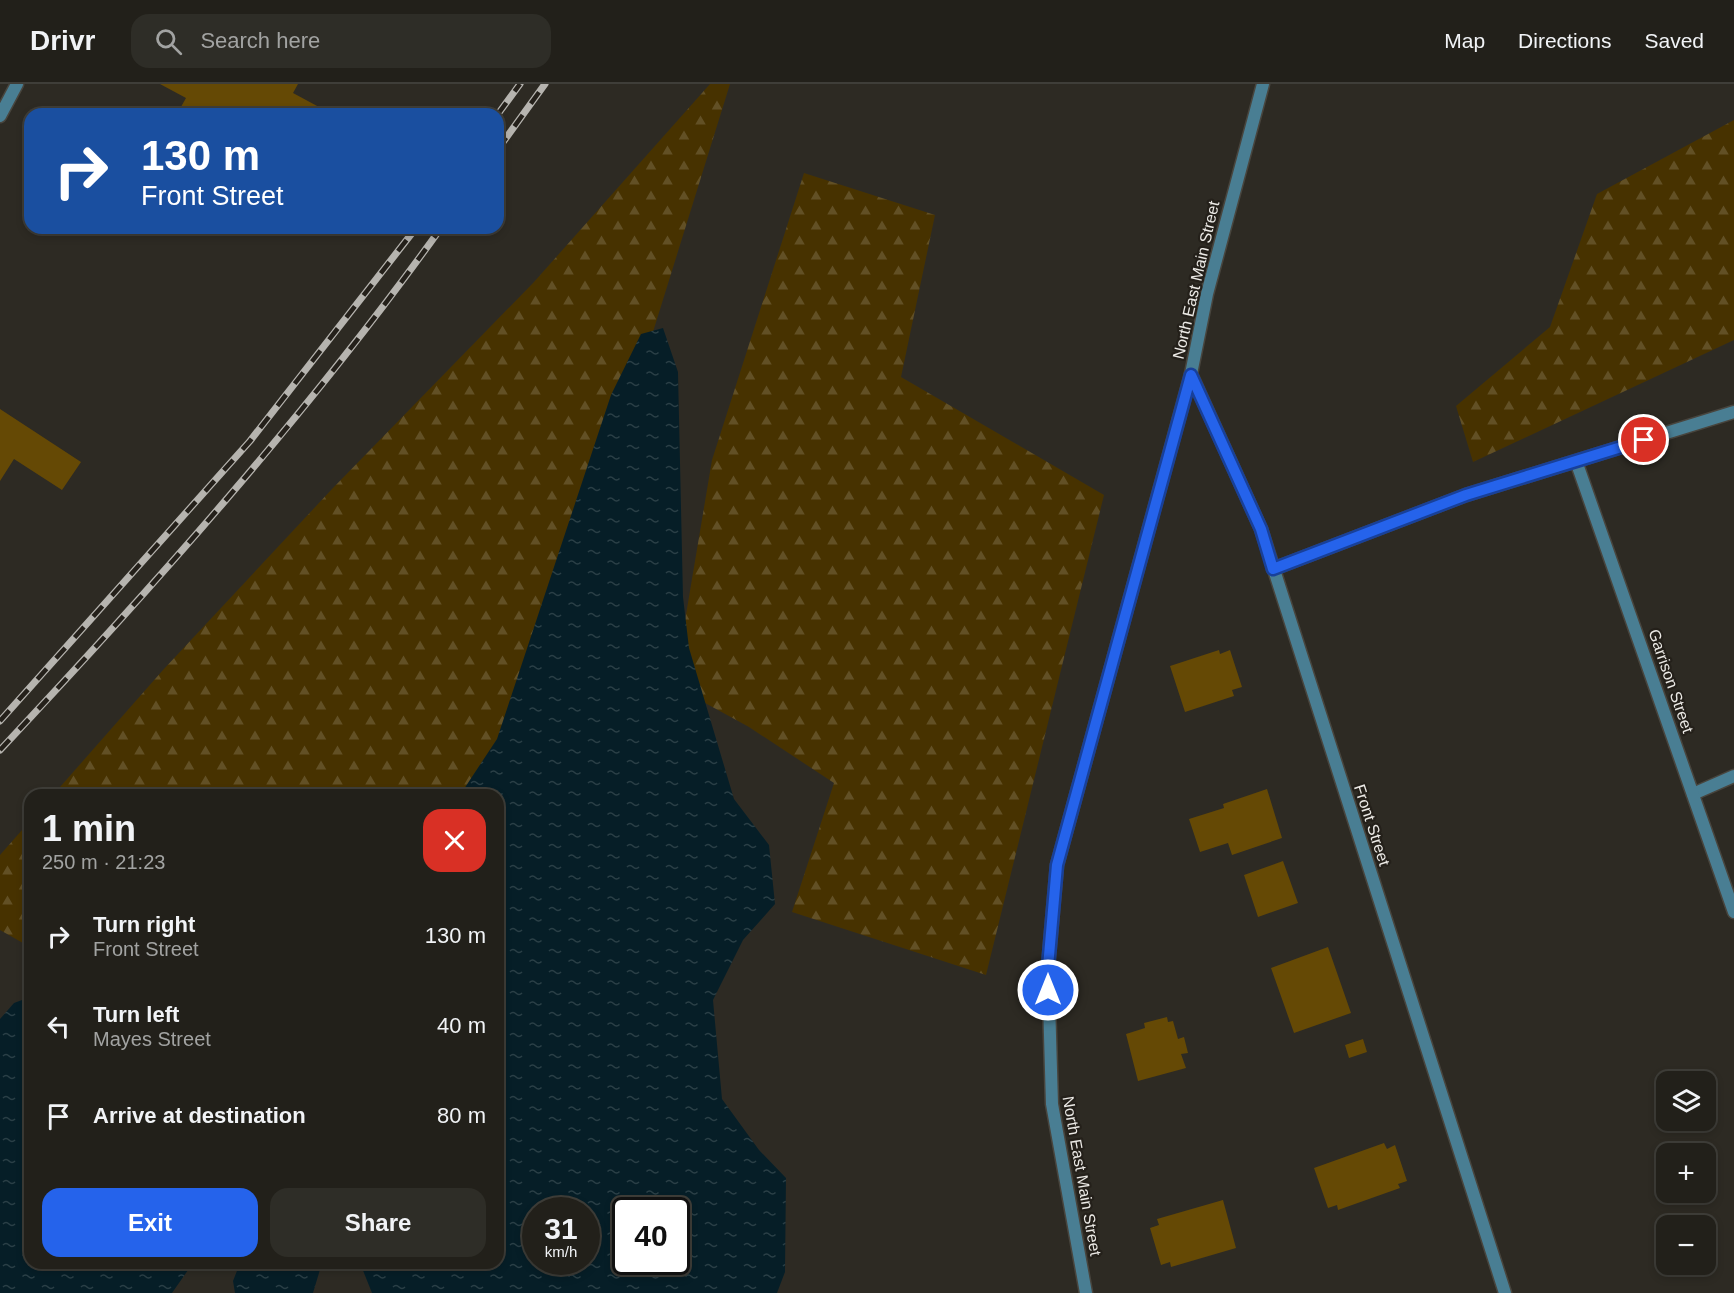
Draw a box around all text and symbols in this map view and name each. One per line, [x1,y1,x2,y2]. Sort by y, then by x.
search box [131,14,551,68]
text: Drivr [30,25,95,56]
icon: search [152,25,185,58]
text: Search here [200,28,320,53]
text: Map [1444,29,1485,52]
text: Directions [1518,29,1611,52]
text: Saved [1644,29,1704,52]
icon: right [42,132,120,210]
text: 130 m [141,132,260,179]
text: Front Street [141,181,284,211]
street label: North East Main Street [1170,199,1223,361]
pin [1618,414,1669,465]
icon: arrive [1627,423,1660,456]
street label: Garrison Street [1645,627,1697,736]
street label: Front Street [1351,782,1393,868]
text: 1 min [42,808,136,849]
button: close [423,809,486,872]
text: 250 m · 21:23 [42,851,165,873]
text: Turn right [93,912,195,937]
icon: right [42,920,75,953]
text: 130 m [425,923,486,948]
text: Front Street [93,938,199,960]
position arrow [1016,958,1080,1022]
text: Turn left [93,1002,179,1027]
icon: left [42,1010,75,1043]
text: 40 m [437,1013,486,1038]
text: Mayes Street [93,1028,211,1050]
map controls [1656,1071,1716,1275]
button: layers [1656,1071,1716,1131]
street label: North East Main Street [1060,1095,1105,1258]
icon: arrive [42,1100,75,1133]
text: Arrive at destination [93,1103,306,1128]
text: 80 m [437,1103,486,1128]
button: + [1656,1143,1716,1203]
button: Exit [42,1188,258,1257]
button: Share [270,1188,486,1257]
speed limit sign: 40 [612,1197,690,1275]
text: 31 [544,1212,578,1245]
button: − [1656,1215,1716,1275]
text: km/h [545,1243,577,1260]

